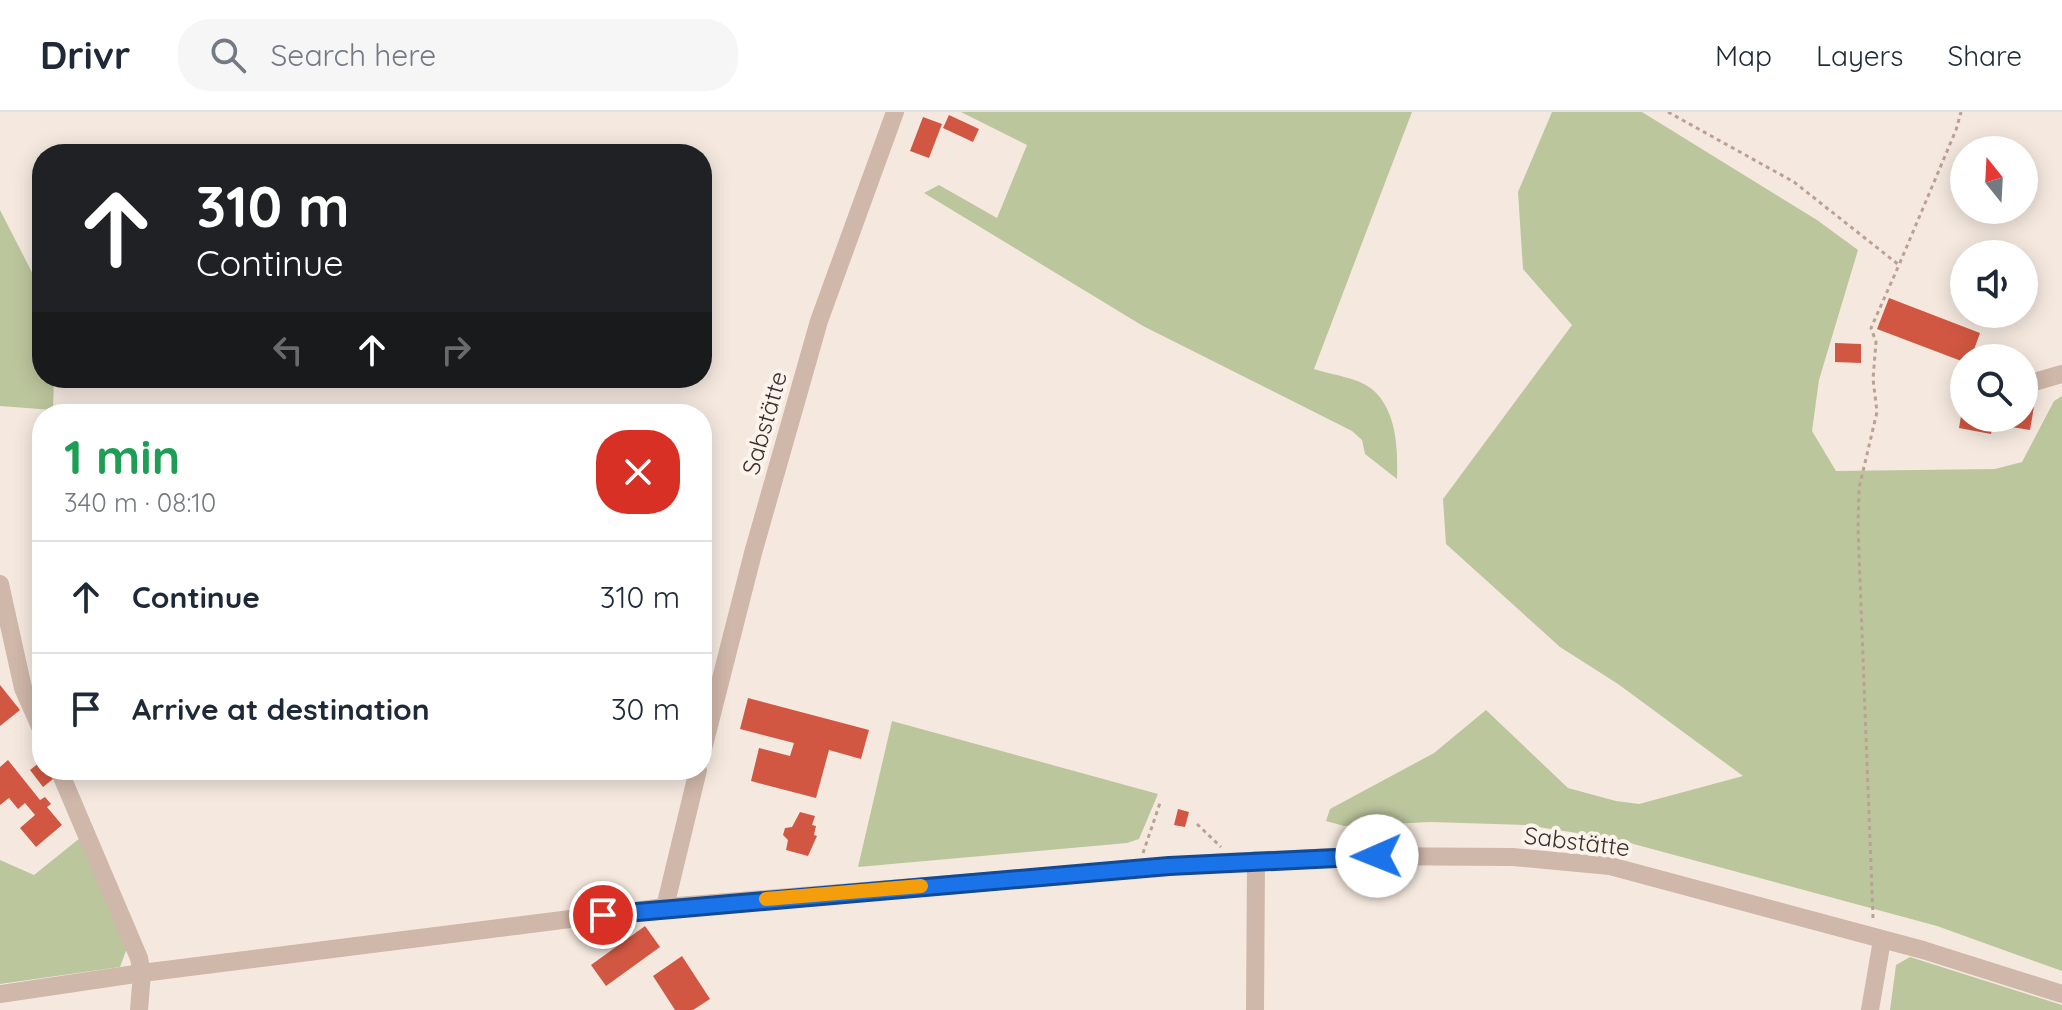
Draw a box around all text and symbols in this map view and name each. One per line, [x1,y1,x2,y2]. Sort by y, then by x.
search box [178,19,738,91]
text: Drivr [40,31,130,79]
icon: search [206,33,250,77]
text: Search here [270,36,436,74]
text: Map [1715,38,1772,73]
text: Layers [1816,38,1903,73]
text: Share [1947,38,2022,73]
north arrow [1950,136,2038,224]
map controls [1950,136,2038,432]
text: 310 m [196,171,350,241]
icon: ahead [64,176,168,280]
text: Continue [196,240,344,285]
button: sound [1950,240,2038,328]
icon: left [266,328,310,372]
icon: ahead [350,328,394,372]
icon: right [434,328,478,372]
button: search [1950,344,2038,432]
street label: Sabstätte [735,368,793,478]
text: 1 min [64,426,180,486]
button: close [596,430,680,514]
text: 340 m · 08:10 [64,486,216,519]
icon: ahead [64,575,108,619]
text: Continue [132,578,260,616]
text: 310 m [600,578,680,616]
icon: arrive [64,687,108,731]
text: Arrive at destination [132,690,430,728]
text: 30 m [611,690,680,728]
position arrow [1335,814,1419,898]
street label: Sabstätte [1523,820,1632,862]
pin [569,881,637,949]
icon: arrive [581,893,625,937]

